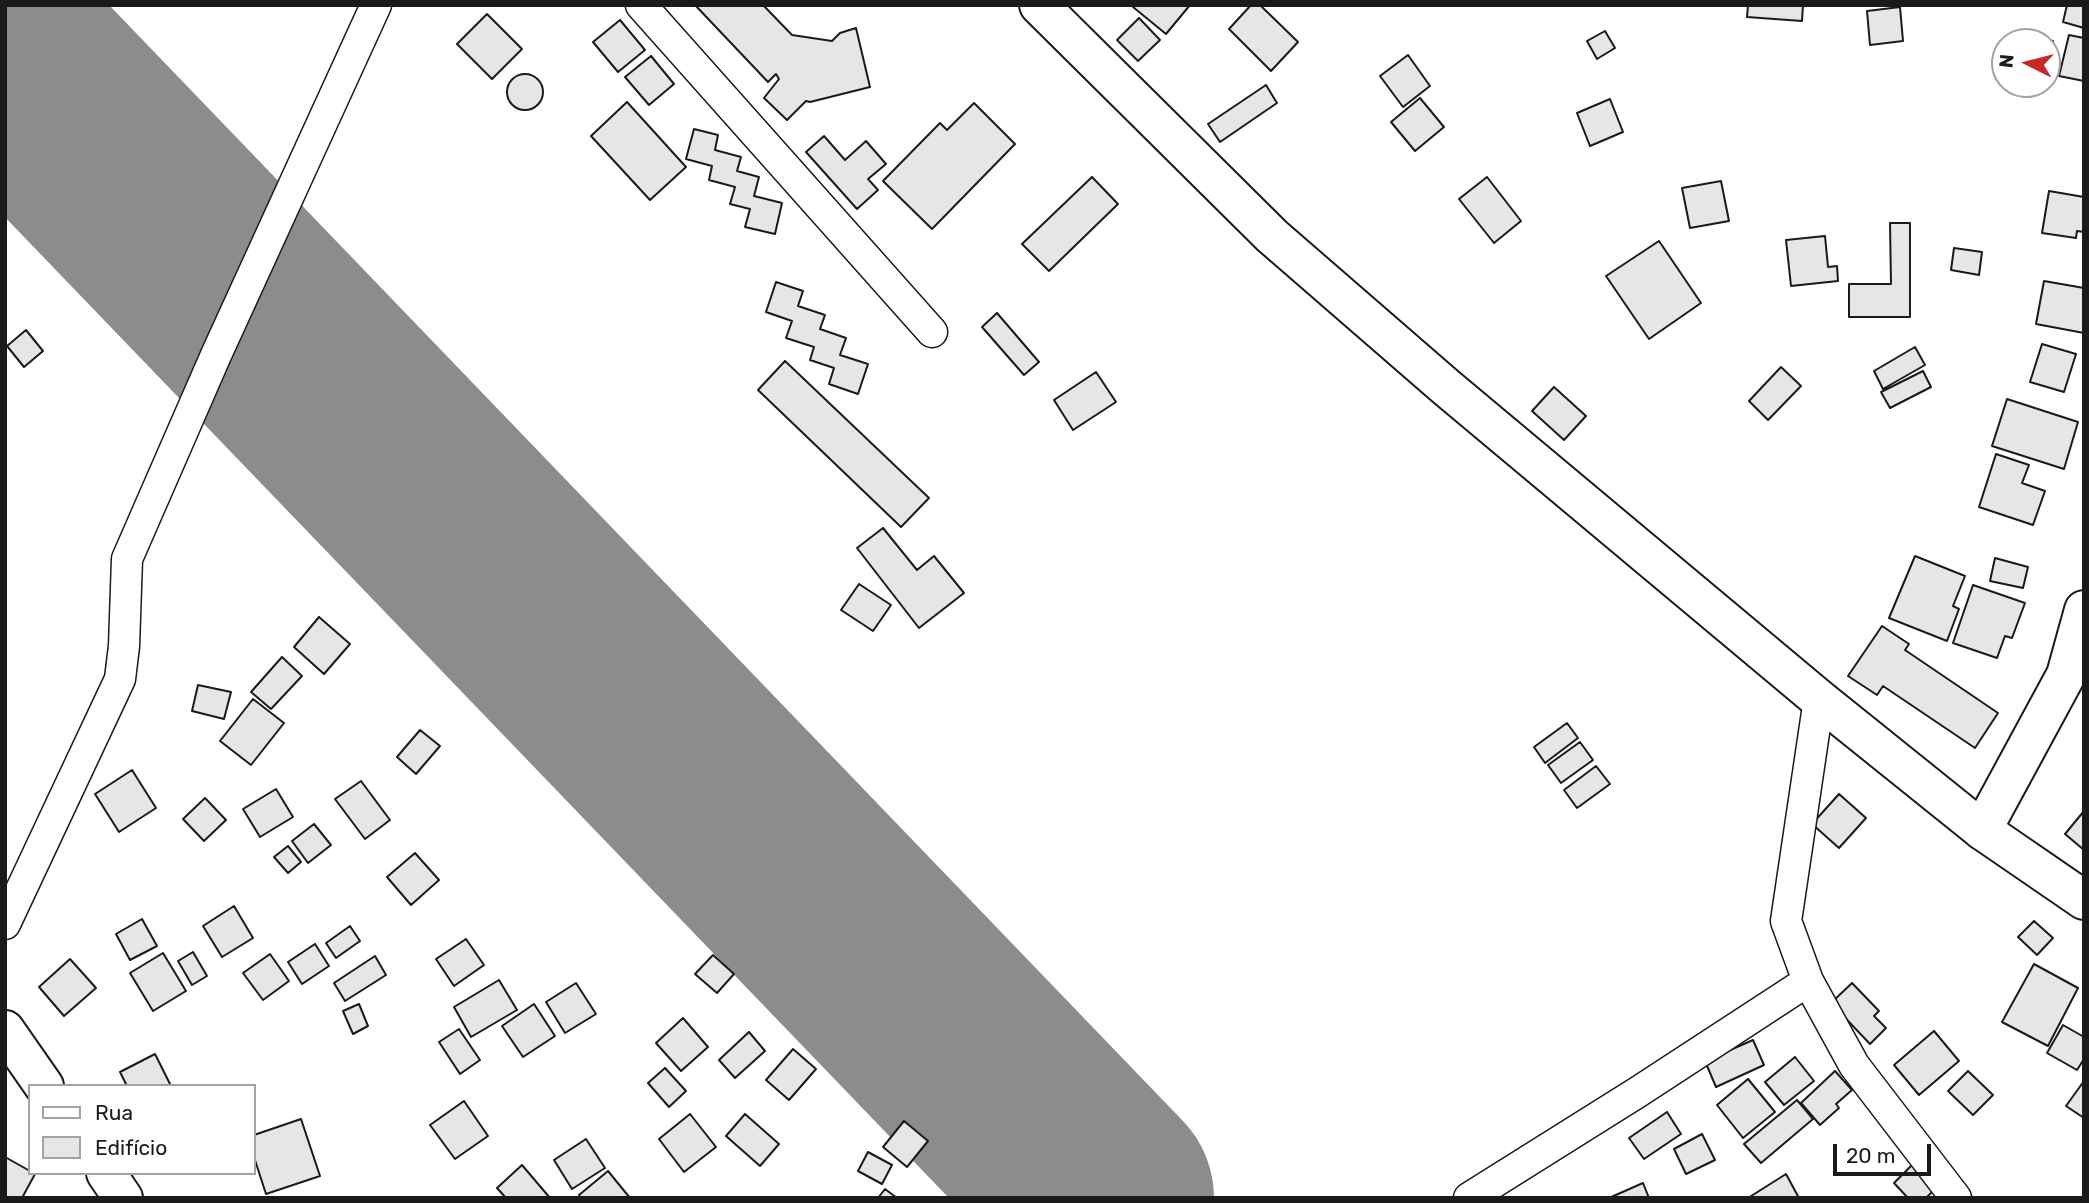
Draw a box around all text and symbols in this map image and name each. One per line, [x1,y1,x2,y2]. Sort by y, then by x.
north arrow [1991,28,2061,98]
text: N [1994,53,2019,69]
legend [28,1084,256,1175]
text: Rua [95,1100,133,1125]
scale bar [1837,1130,1935,1174]
text: Edifício [95,1135,167,1160]
text: 20 m [1846,1143,1895,1168]

